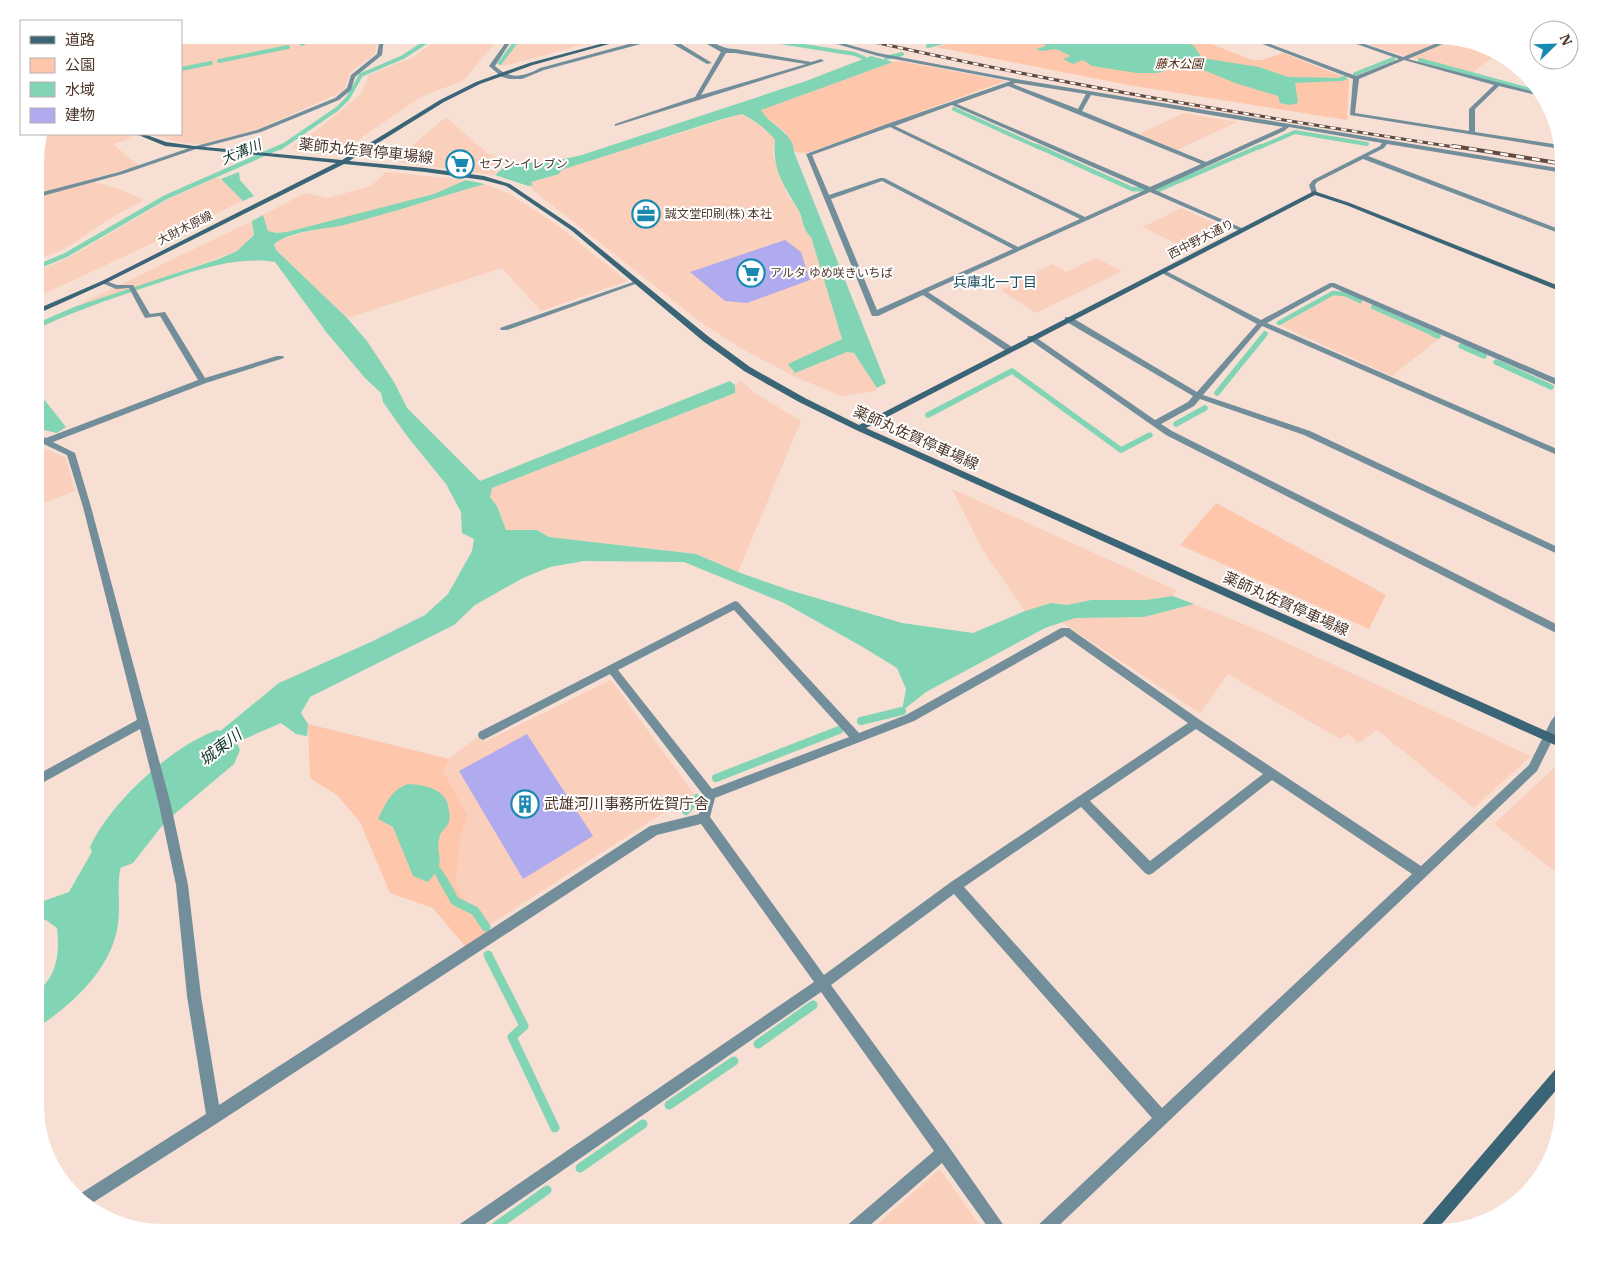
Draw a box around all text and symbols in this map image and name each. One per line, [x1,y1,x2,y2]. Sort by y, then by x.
legend [20,20,182,135]
north arrow [1529,20,1579,70]
text: 道路 [65,30,95,49]
text: N [1556,31,1576,49]
text: 公園 [65,55,95,74]
park label: 藤木公園 [1155,56,1205,71]
text: 水域 [65,80,95,99]
text: 建物 [65,105,95,124]
street label: 薬師丸佐賀停車場線 [298,134,434,167]
water label: 大溝川 [218,135,266,168]
supermarket icon: セブン-イレブン [445,149,475,179]
place label: セブン-イレブン [479,156,568,171]
office icon: 誠文堂印刷(株) 本社 [631,199,661,229]
place label: 誠文堂印刷(株) 本社 [665,206,772,221]
street label: 大財木原線 [155,207,215,248]
street label: 西中野大通り [1165,216,1236,262]
supermarket icon: アルタ ゆめ咲きいちば [736,258,766,288]
place label: アルタ ゆめ咲きいちば [770,265,893,280]
district label: 兵庫北一丁目 [953,273,1037,291]
street label: 薬師丸佐賀停車場線 [851,401,982,474]
street label: 薬師丸佐賀停車場線 [1221,567,1352,640]
water label: 城東川 [195,723,247,769]
building icon: 武雄河川事務所佐賀庁舎 [510,789,540,819]
place label: 武雄河川事務所佐賀庁舎 [544,794,709,813]

